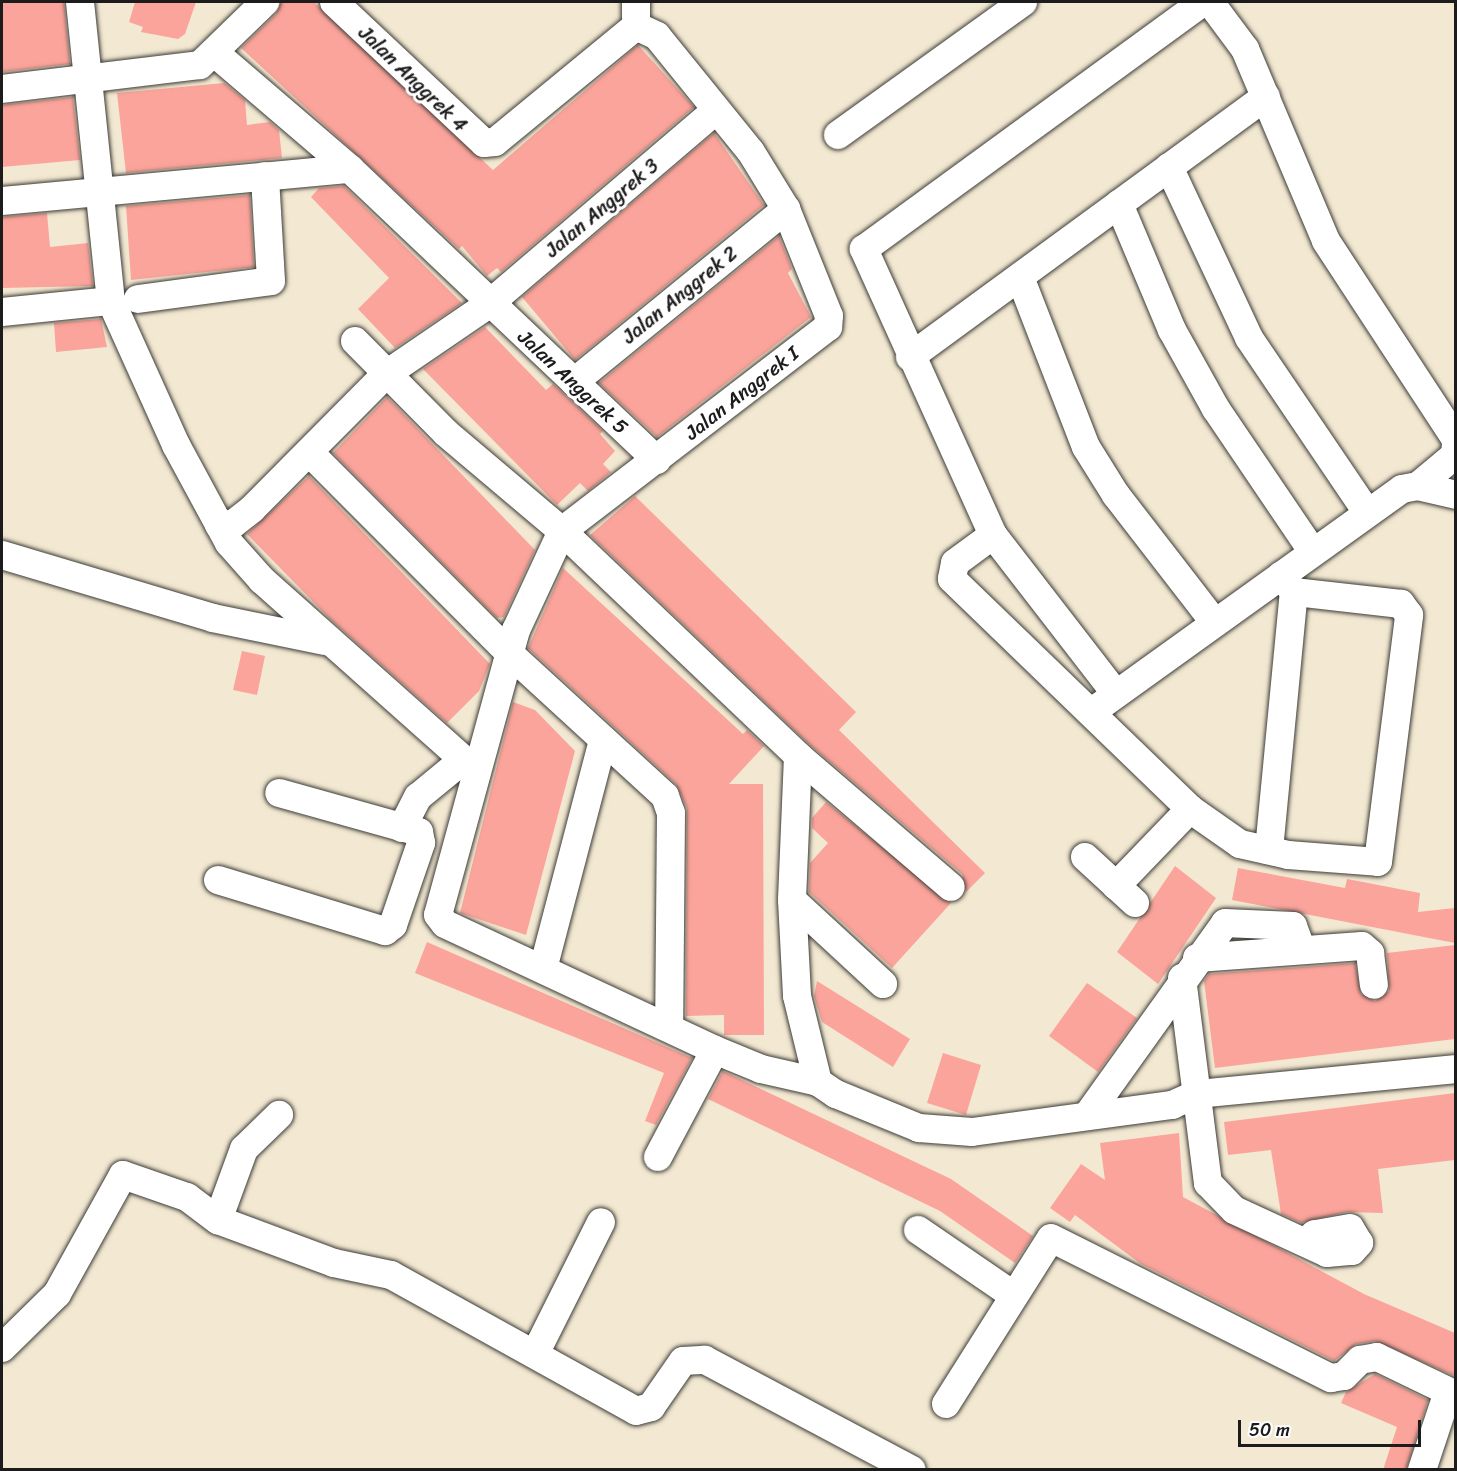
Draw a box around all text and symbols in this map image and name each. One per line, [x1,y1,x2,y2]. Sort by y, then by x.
street label: Jalan Anggrek 4 [354,21,472,137]
street label: Jalan Anggrek 3 [540,154,664,262]
street label: Jalan Anggrek 2 [618,241,742,349]
street label: Jalan Anggrek 5 [513,325,633,439]
street label: Jalan Anggrek I [680,341,804,445]
scale bar [1241,1408,1424,1446]
text: 50 m [1249,1414,1290,1446]

